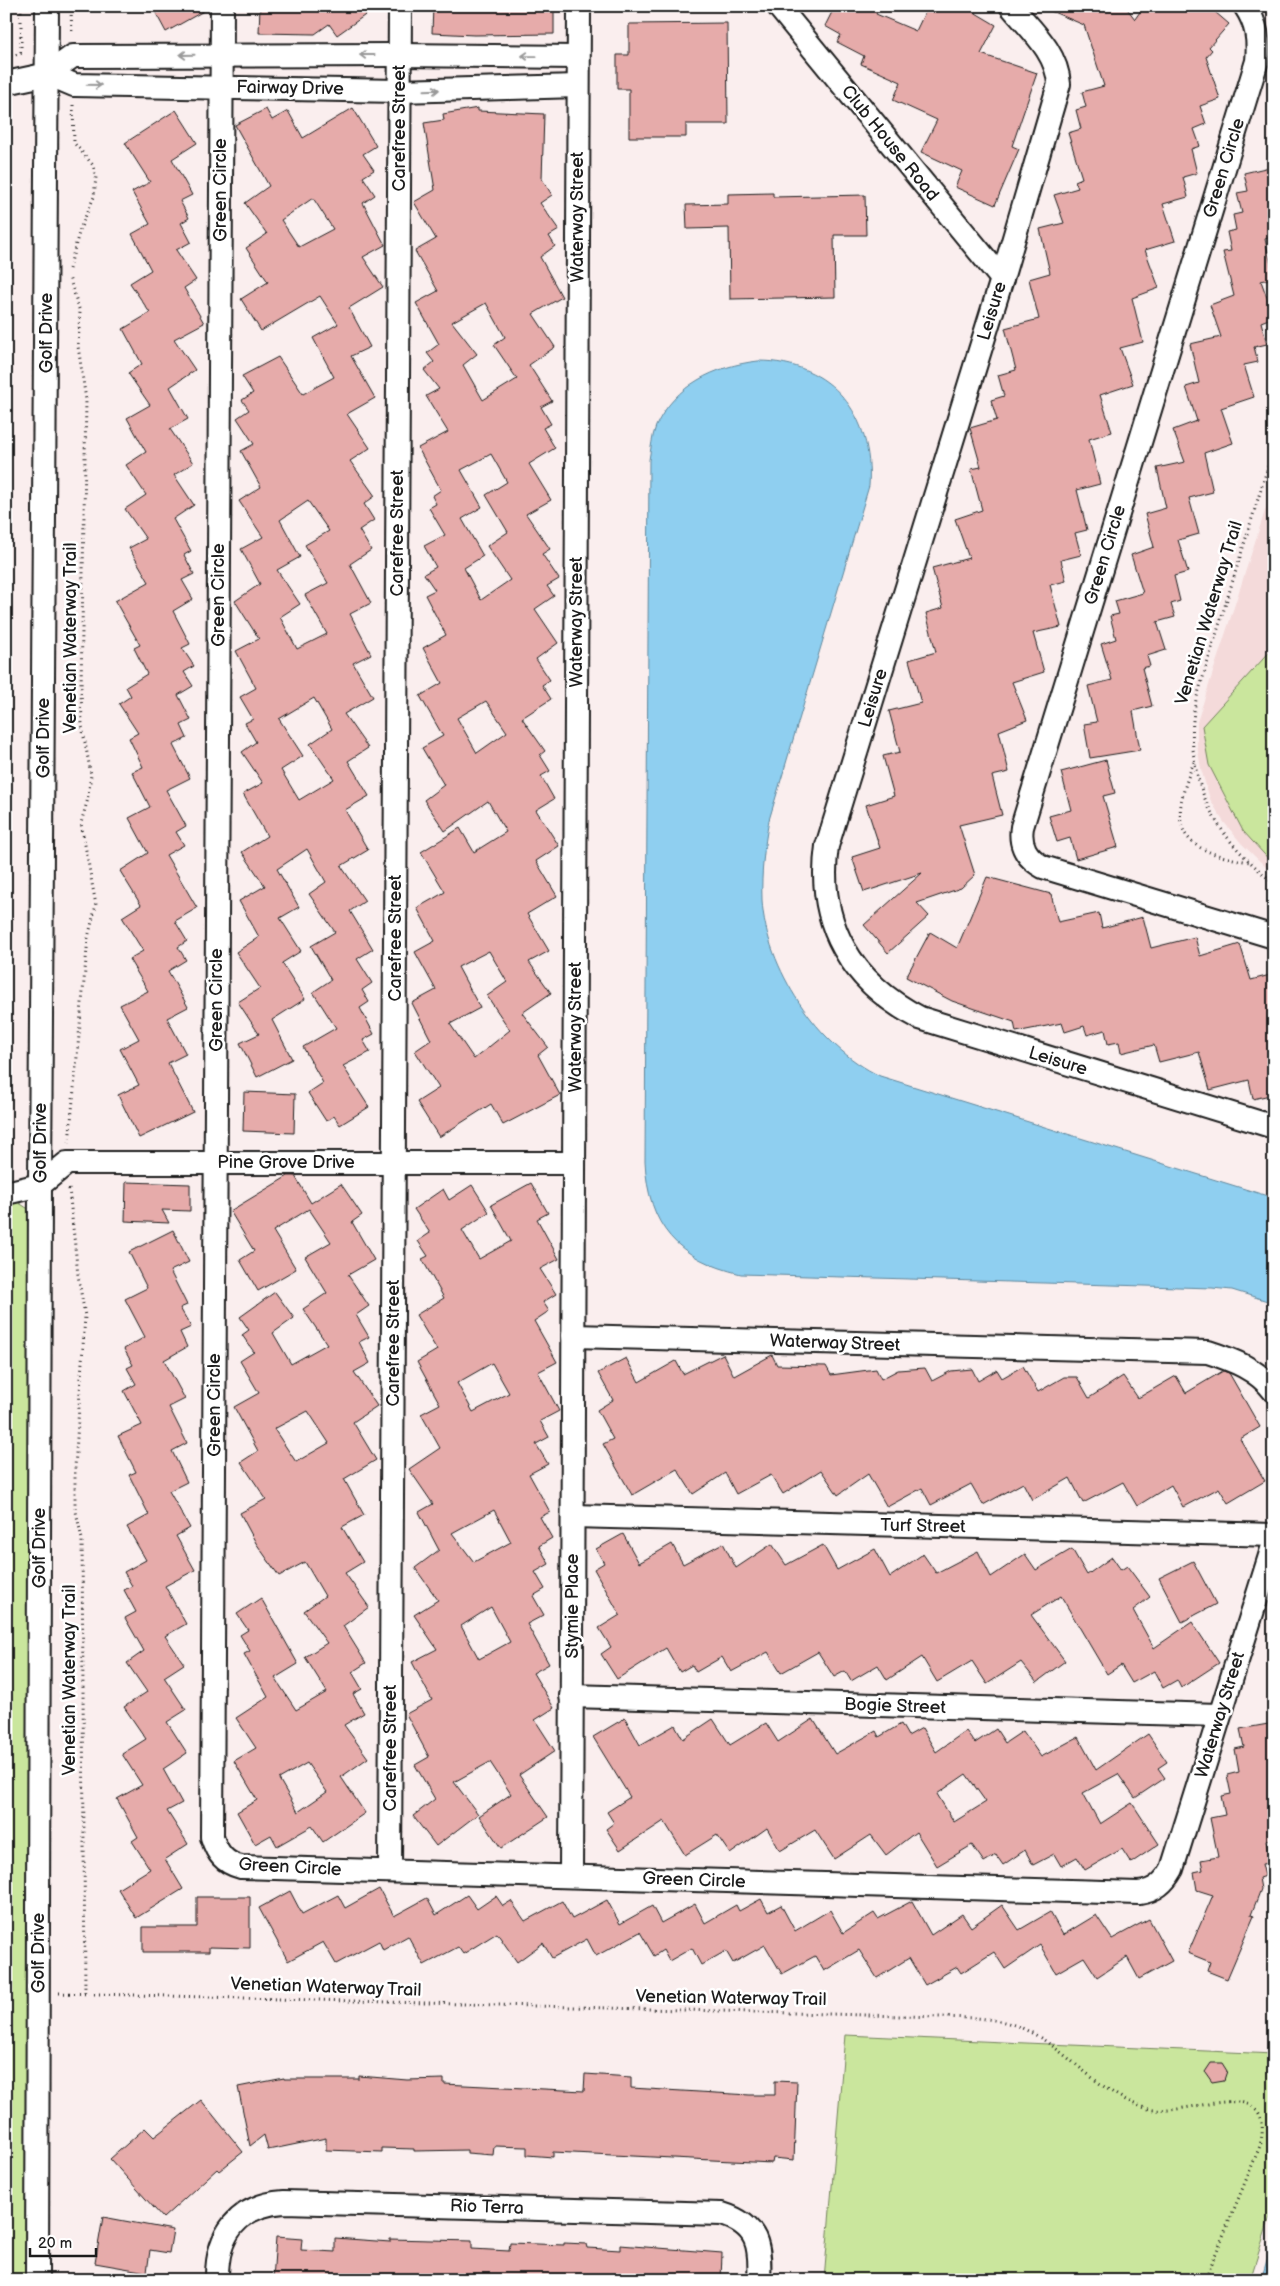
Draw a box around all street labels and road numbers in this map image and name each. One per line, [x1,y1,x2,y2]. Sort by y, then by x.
street label: Carefree Street [389,64,410,191]
street label: Fairway Drive [236,77,344,99]
street label: Club House Road [837,81,943,205]
street label: Green Circle [1199,115,1249,220]
street label: Green Circle [210,138,231,242]
street label: Waterway Street [567,151,588,282]
street label: Leisure [973,279,1011,343]
street label: Golf Drive [36,292,57,373]
street label: Carefree Street [387,469,408,596]
street label: Green Circle [1080,502,1130,607]
street label: Venetian Waterway Trail [1171,519,1247,707]
street label: Venetian Waterway Trail [60,542,81,734]
street label: Green Circle [208,543,229,647]
street label: Waterway Street [566,556,587,687]
street label: Leisure [854,666,892,730]
street label: Golf Drive [33,697,54,778]
street label: Carefree Street [385,874,406,1001]
street label: Green Circle [206,948,227,1052]
street label: Waterway Street [565,961,586,1092]
street label: Leisure [1026,1042,1090,1080]
street label: Golf Drive [30,1102,51,1183]
street label: Pine Grove Drive [217,1152,355,1173]
street label: Carefree Street [383,1279,404,1406]
street label: Waterway Street [769,1330,901,1356]
street label: Green Circle [204,1353,225,1457]
street label: Golf Drive [29,1507,50,1588]
street label: Turf Street [880,1515,966,1537]
street label: Stymie Place [562,1553,583,1658]
street label: Venetian Waterway Trail [59,1584,80,1776]
street label: Waterway Street [1191,1649,1249,1781]
street label: Carefree Street [380,1684,401,1811]
street label: Bogie Street [844,1694,947,1718]
street label: Green Circle [238,1854,342,1880]
street label: Green Circle [642,1868,746,1892]
street label: Golf Drive [28,1912,49,1993]
street label: Venetian Waterway Trail [230,1973,422,2001]
street label: Venetian Waterway Trail [635,1986,827,2010]
street label: Rio Terra [450,2195,524,2219]

